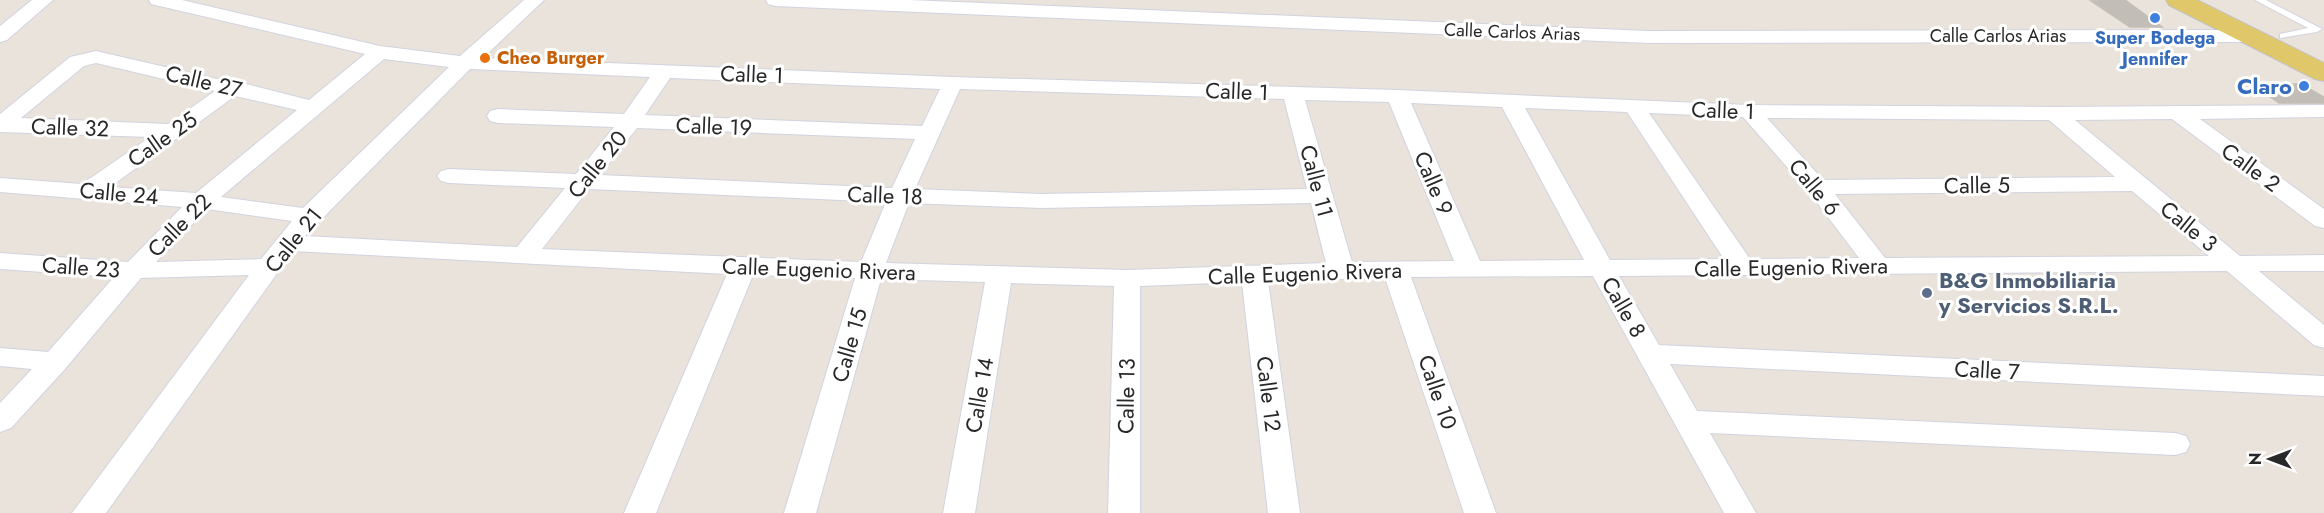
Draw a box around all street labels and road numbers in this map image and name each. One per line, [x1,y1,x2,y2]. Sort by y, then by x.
street label: Calle Carlos Arias [1443,17,1581,47]
street label: Calle Carlos Arias [1930,23,2066,49]
street label: Calle 27 [163,57,246,105]
street label: Calle 1 [720,57,784,91]
street label: Calle 1 [1205,74,1269,108]
street label: Calle 1 [1691,93,1755,127]
street label: Calle 25 [121,103,203,175]
street label: Calle 19 [675,109,753,143]
street label: Calle 32 [30,110,110,144]
street label: Calle 20 [560,123,634,205]
street label: Calle 2 [2215,135,2287,199]
street label: Calle 11 [1292,141,1342,221]
street label: Calle 9 [1406,146,1462,220]
street label: Calle 6 [1781,151,1849,223]
street label: Calle 5 [1944,168,2010,202]
street label: Calle 24 [78,174,160,212]
street label: Calle 18 [847,178,923,212]
street label: Calle 22 [140,186,218,264]
street label: Calle 3 [2153,193,2225,259]
street label: Calle 21 [257,200,329,280]
street label: Calle 23 [41,248,121,286]
street label: Calle Eugenio Rivera [1694,249,1888,285]
street label: Calle Eugenio Rivera [722,250,916,288]
street label: Calle Eugenio Rivera [1208,254,1402,292]
street label: Calle 8 [1594,271,1654,343]
street label: Calle 15 [823,304,875,386]
street label: Calle 10 [1410,350,1466,434]
street label: Calle 7 [1954,352,2021,388]
street label: Calle 14 [957,354,1001,435]
street label: Calle 12 [1248,354,1290,434]
street label: Calle 13 [1109,358,1143,434]

